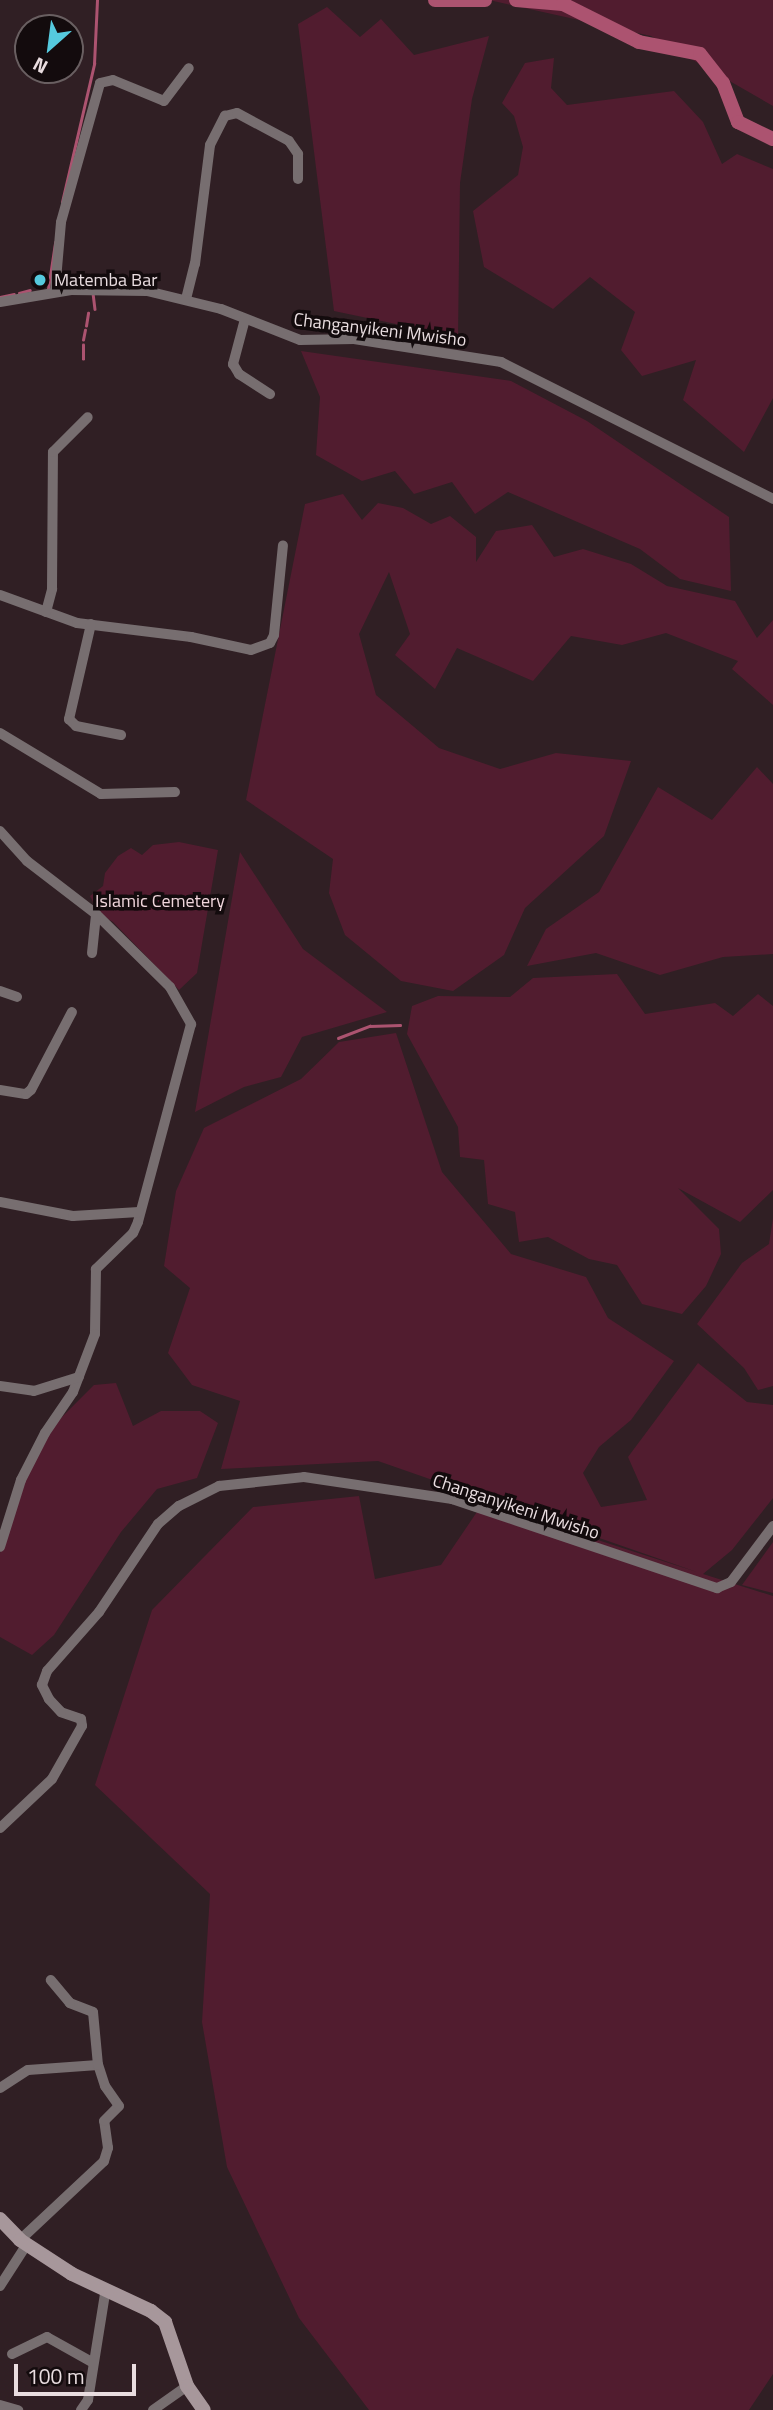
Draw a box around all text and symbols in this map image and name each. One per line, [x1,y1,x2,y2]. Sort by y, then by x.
north arrow [14,14,84,84]
text: N [27,50,52,82]
place label: Matemba Bar [54,269,157,291]
marker: Matemba Bar [32,272,48,288]
street label: Changanyikeni Mwisho [292,309,468,351]
park label: Islamic Cemetery [95,890,225,912]
street label: Changanyikeni Mwisho [430,1470,602,1544]
scale bar [18,2350,140,2394]
text: 100 m [27,2360,84,2392]

